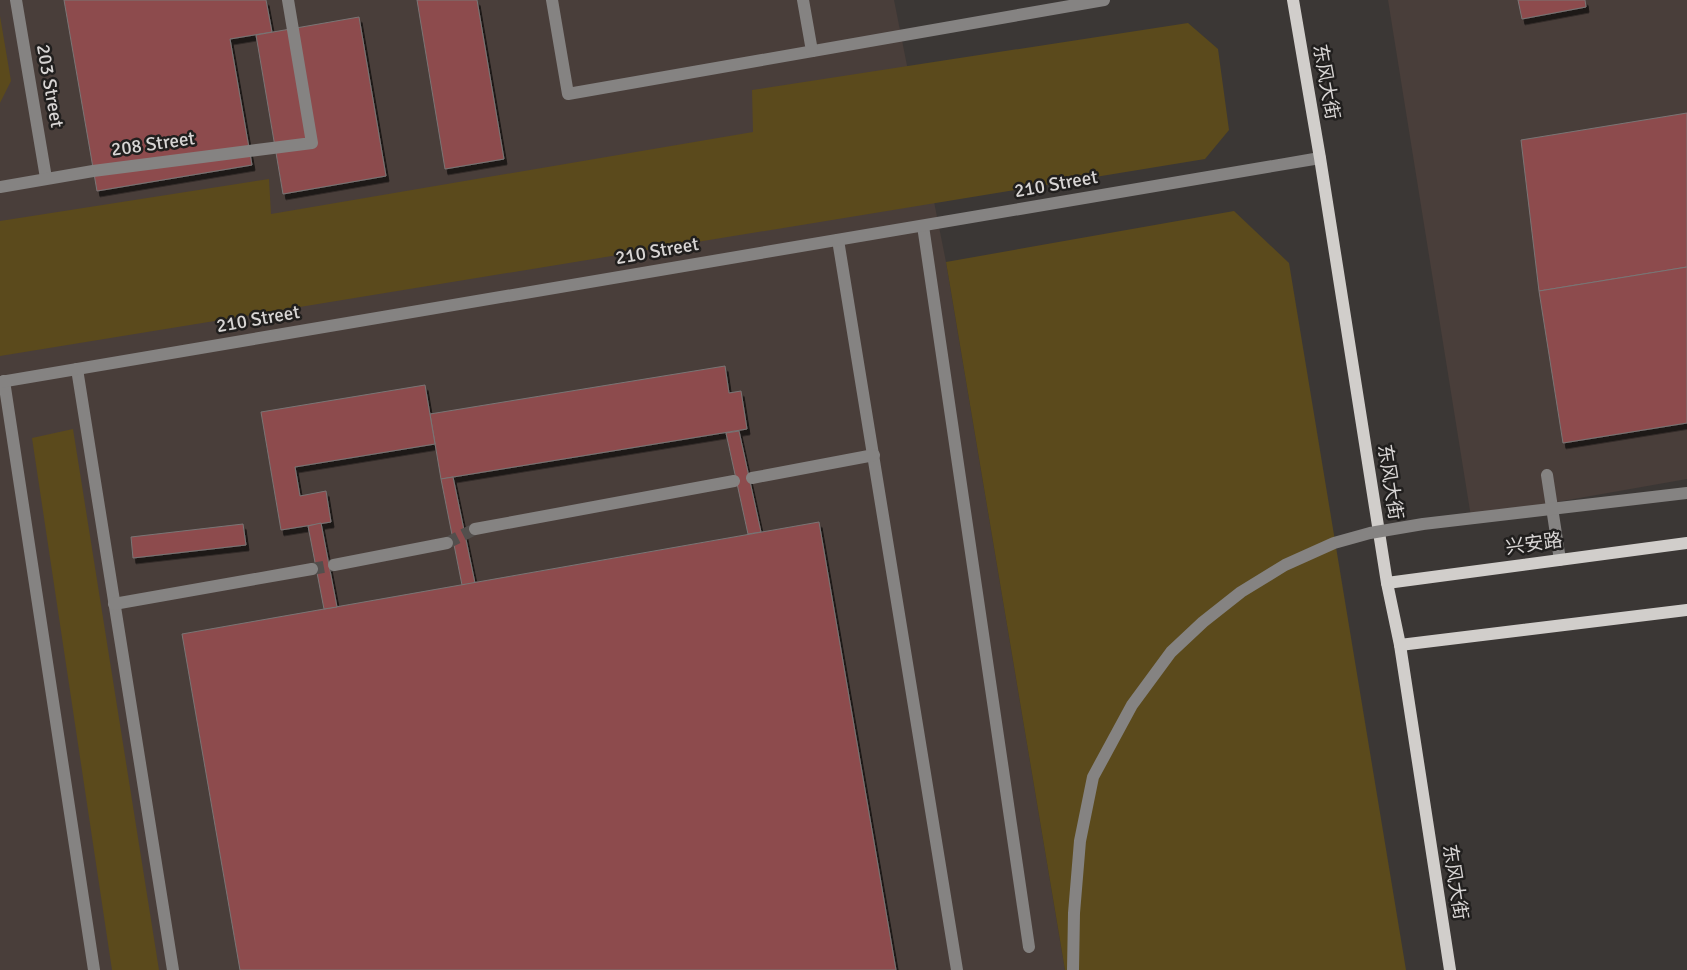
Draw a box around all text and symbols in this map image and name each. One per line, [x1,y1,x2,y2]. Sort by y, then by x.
street label: 203 Street [31,42,69,130]
street label: 东风大街 [1308,42,1344,122]
street label: 208 Street [110,126,197,162]
street label: 210 Street [1012,165,1100,203]
street label: 210 Street [613,232,701,270]
street label: 210 Street [214,300,302,338]
street label: 东风大街 [1372,443,1408,521]
street label: 兴安路 [1504,528,1564,560]
street label: 东风大街 [1437,843,1473,921]

